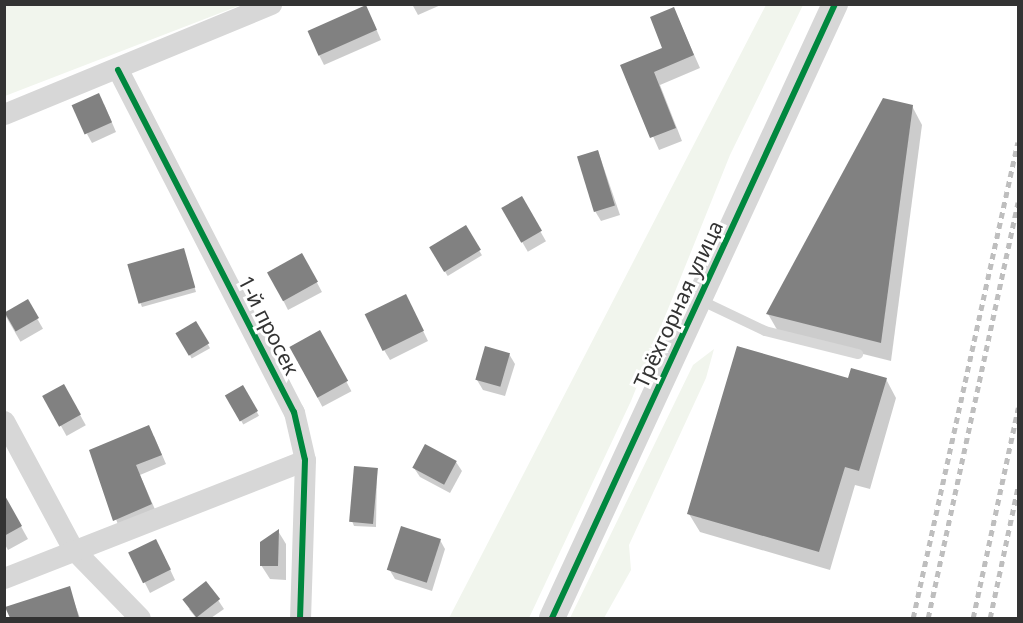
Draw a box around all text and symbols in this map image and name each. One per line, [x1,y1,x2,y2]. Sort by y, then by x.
street label: Трёхгорная улица [628,216,728,392]
street label: 1-й просек [233,271,305,379]

